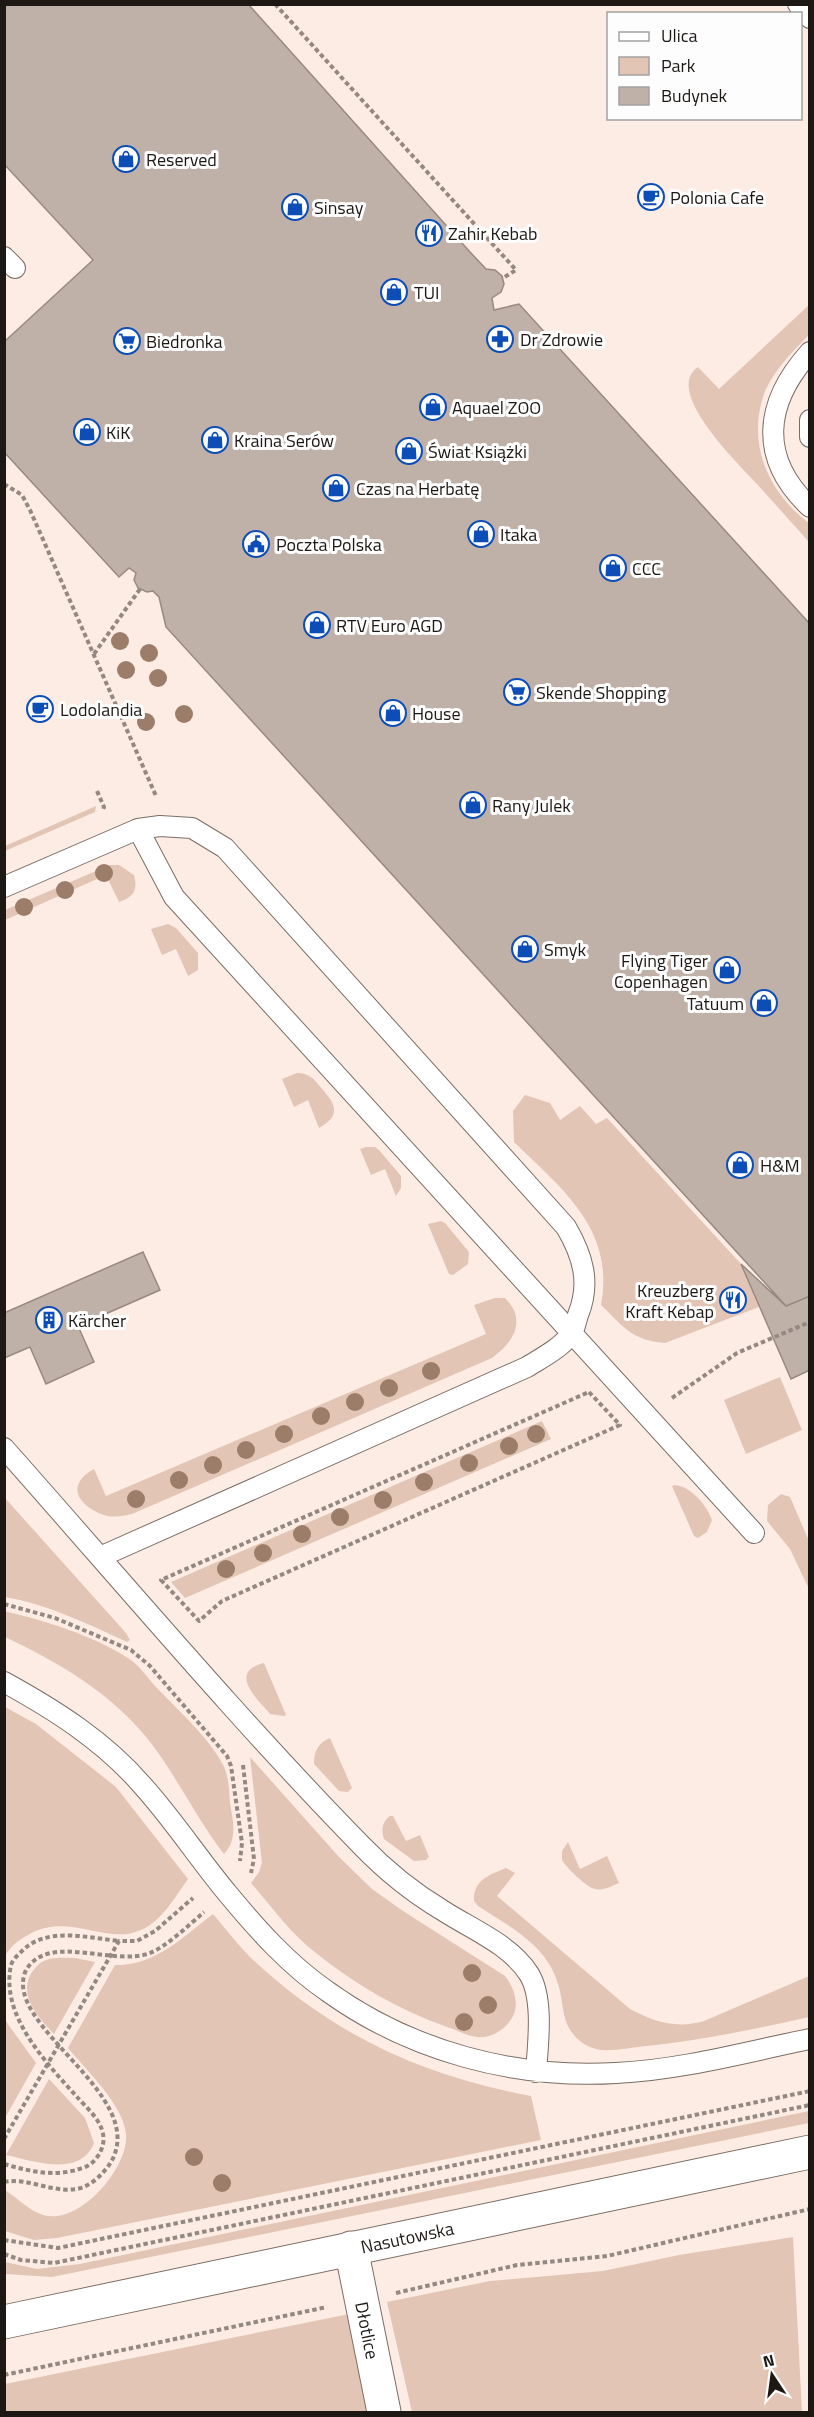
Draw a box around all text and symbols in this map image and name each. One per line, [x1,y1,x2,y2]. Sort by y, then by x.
legend [607,12,802,120]
text: Ulica [661,22,698,49]
text: Park [661,52,696,79]
text: Budynek [661,82,728,109]
shop icon: Reserved [111,144,141,174]
place label: Reserved [146,146,217,173]
cafe icon: Polonia Cafe [636,182,666,212]
place label: Polonia Cafe [670,184,764,211]
shop icon: Sinsay [280,192,310,222]
place label: Sinsay [314,194,364,221]
restaurant icon: Zahir Kebab [414,218,444,248]
place label: Zahir Kebab [448,220,537,247]
shop icon: TUI [379,277,409,307]
place label: TUI [414,279,440,306]
pharmacy icon: Dr Zdrowie [485,324,515,354]
supermarket icon: Biedronka [112,326,142,356]
place label: Dr Zdrowie [520,326,603,353]
place label: Biedronka [146,328,222,355]
shop icon: Aquael ZOO [418,392,448,422]
place label: Aquael ZOO [452,394,541,421]
shop icon: KiK [72,417,102,447]
place label: KiK [106,419,130,446]
shop icon: Kraina Serów [200,425,230,455]
place label: Kraina Serów [234,427,334,454]
shop icon: Świat Książki [394,436,424,466]
place label: Świat Książki [428,438,527,465]
shop icon: Czas na Herbatę [321,473,351,503]
place label: Czas na Herbatę [356,475,479,502]
shop icon: Itaka [466,519,496,549]
place label: Itaka [500,521,537,548]
public building icon: Poczta Polska [241,529,271,559]
place label: Poczta Polska [276,531,382,558]
shop icon: CCC [598,553,628,583]
place label: CCC [632,555,661,582]
shop icon: RTV Euro AGD [302,610,332,640]
place label: RTV Euro AGD [336,612,443,639]
supermarket icon: Skende Shopping [502,677,532,707]
place label: Skende Shopping [536,679,666,706]
cafe icon: Lodolandia [25,694,55,724]
place label: Lodolandia [60,696,142,723]
shop icon: House [378,698,408,728]
place label: House [412,700,461,727]
shop icon: Rany Julek [458,790,488,820]
place label: Rany Julek [492,792,571,819]
shop icon: Smyk [510,934,540,964]
place label: Smyk [544,936,586,963]
place label: Flying Tiger Copenhagen [614,947,708,995]
shop icon: Flying Tiger Copenhagen [712,955,742,985]
shop icon: Tatuum [749,988,779,1018]
place label: Tatuum [687,990,744,1017]
shop icon: H&M [725,1150,755,1180]
place label: H&M [760,1152,800,1179]
place label: Kreuzberg Kraft Kebap [625,1277,714,1325]
restaurant icon: Kreuzberg Kraft Kebap [718,1285,748,1315]
building icon: Kärcher [34,1305,64,1335]
place label: Kärcher [68,1307,126,1334]
street label: Nasutowska [358,2214,456,2260]
street label: Dłotlice [349,2299,387,2361]
north arrow [742,2345,802,2405]
text: N [761,2347,777,2373]

